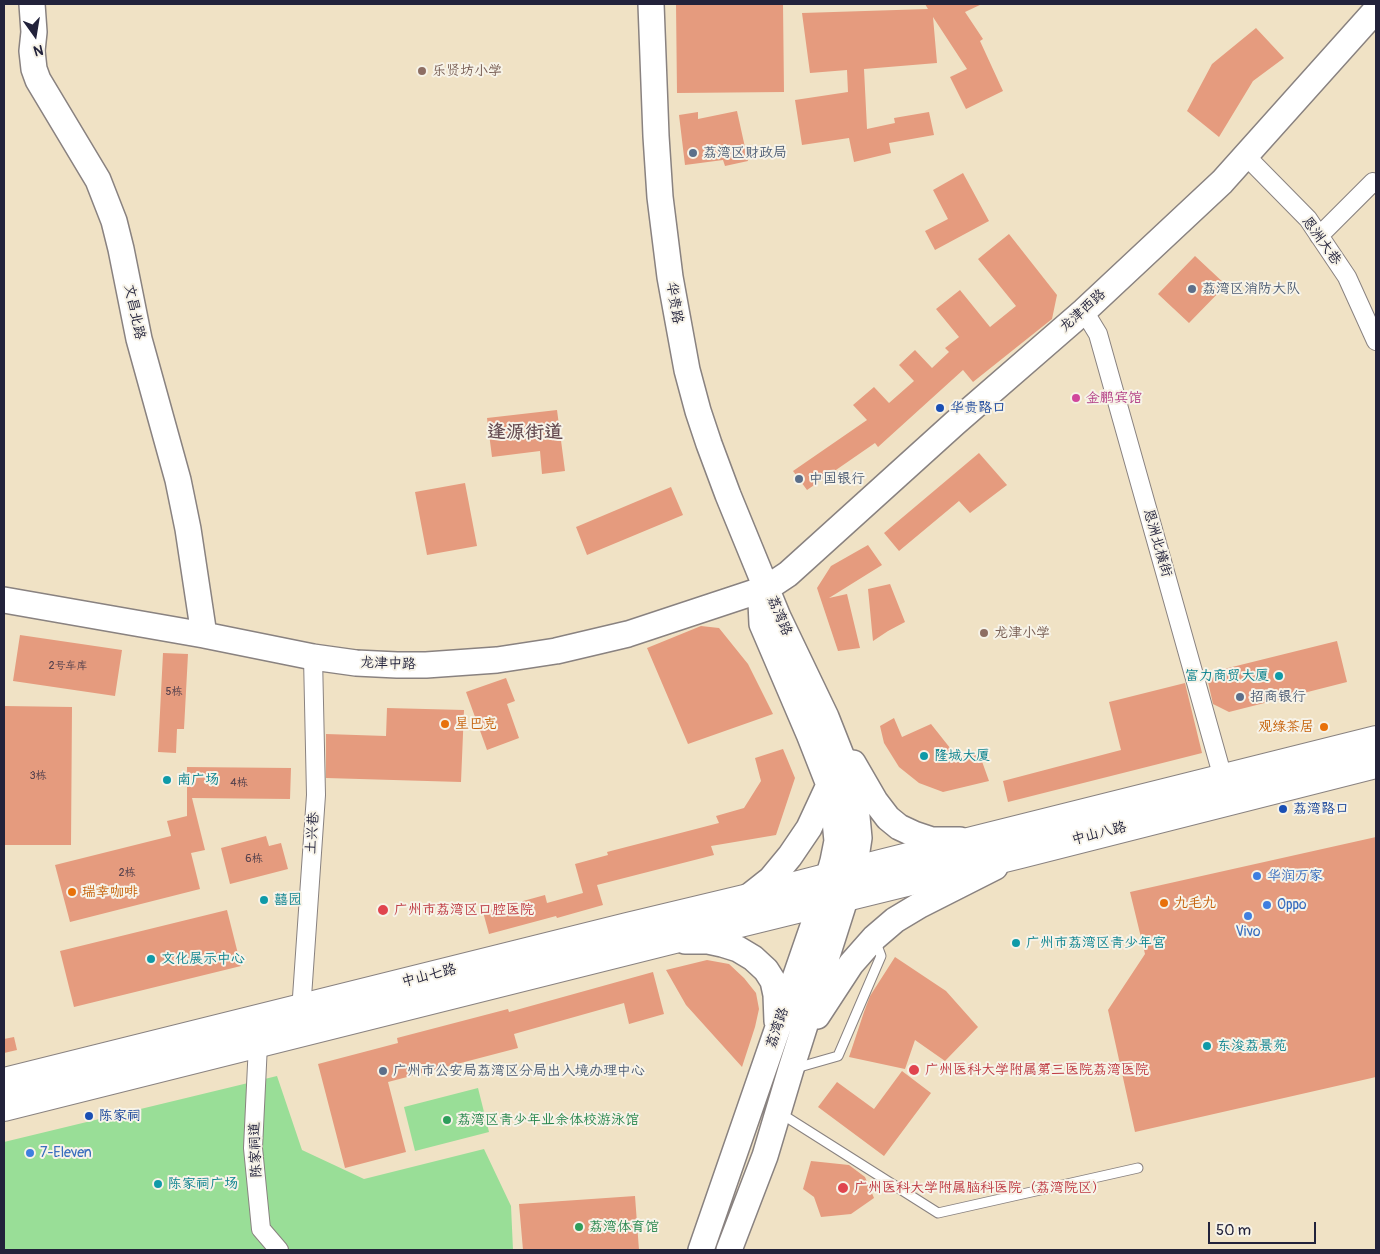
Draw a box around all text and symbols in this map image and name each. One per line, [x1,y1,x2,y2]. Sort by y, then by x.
north arrow [10,10,60,60]
text: N [32,41,45,59]
place label: 乐贤坊小学 [432,63,502,79]
marker: 乐贤坊小学 [416,65,428,77]
place label: 荔湾区财政局 [703,145,787,161]
marker: 荔湾区财政局 [687,147,699,159]
street label: 恩洲大巷 [1298,213,1344,269]
street label: 华贵路 [662,281,686,325]
place label: 荔湾区消防大队 [1202,281,1300,297]
street label: 文昌北路 [120,283,148,341]
marker: 荔湾区消防大队 [1186,283,1198,295]
street label: 龙津西路 [1057,286,1109,336]
place label: 金鹏宾馆 [1086,390,1142,406]
marker: 金鹏宾馆 [1070,392,1082,404]
place label: 华贵路口 [950,400,1006,416]
marker: 华贵路口 [934,402,946,414]
district label: 逢源街道 [487,422,563,444]
place label: 中国银行 [809,471,865,487]
marker: 中国银行 [793,473,805,485]
street label: 恩洲北横街 [1139,507,1175,579]
street label: 荔湾路 [763,593,795,639]
place label: 龙津小学 [994,625,1050,641]
marker: 龙津小学 [978,627,990,639]
street label: 龙津中路 [360,655,416,673]
house number: 2号车库 [48,659,88,673]
place label: 富力商贸大厦 [1185,668,1269,684]
marker: 富力商贸大厦 [1273,670,1285,682]
house number: 5栋 [166,685,182,699]
place label: 招商银行 [1250,689,1306,705]
marker: 招商银行 [1234,691,1246,703]
place label: 星巴克 [455,716,497,732]
marker: 星巴克 [439,718,451,730]
place label: 观绿茶居 [1258,719,1314,735]
marker: 观绿茶居 [1318,721,1330,733]
place label: 隆城大厦 [934,748,990,764]
marker: 隆城大厦 [918,750,930,762]
house number: 3栋 [29,769,47,783]
place label: 南广场 [177,772,219,788]
marker: 南广场 [161,774,173,786]
house number: 4栋 [230,776,248,790]
place label: 荔湾路口 [1293,801,1349,817]
marker: 荔湾路口 [1277,803,1289,815]
street label: 土兴巷 [303,811,323,855]
street label: 中山八路 [1070,819,1128,849]
house number: 6栋 [245,852,263,866]
house number: 2栋 [118,866,136,880]
place label: 华润万家 [1267,868,1323,884]
marker: 华润万家 [1251,870,1263,882]
place label: 瑞幸咖啡 [82,884,138,900]
marker: 瑞幸咖啡 [66,886,78,898]
place label: 囍园 [274,892,302,908]
marker: 囍园 [258,894,270,906]
place label: 九毛九 [1174,895,1216,911]
marker: 九毛九 [1158,897,1170,909]
place label: Oppo [1277,897,1307,913]
marker: Oppo [1261,899,1273,911]
place label: 广州市荔湾区口腔医院 [394,902,534,918]
marker: 广州市荔湾区口腔医院 [376,903,390,917]
marker: Vivo [1242,910,1254,922]
place label: Vivo [1235,924,1261,940]
place label: 广州市荔湾区青少年宫 [1026,935,1166,951]
marker: 广州市荔湾区青少年宫 [1010,937,1022,949]
place label: 文化展示中心 [161,951,245,967]
marker: 文化展示中心 [145,953,157,965]
street label: 中山七路 [400,961,458,991]
street label: 荔湾路 [763,1005,793,1051]
place label: 东浚荔景苑 [1217,1038,1287,1054]
marker: 东浚荔景苑 [1201,1040,1213,1052]
place label: 广州医科大学附属第三医院荔湾医院 [925,1062,1149,1078]
place label: 广州市公安局荔湾区分局出入境办理中心 [393,1063,645,1079]
marker: 广州医科大学附属第三医院荔湾医院 [907,1063,921,1077]
marker: 广州市公安局荔湾区分局出入境办理中心 [377,1065,389,1077]
place label: 陈家祠 [99,1108,141,1124]
marker: 陈家祠 [83,1110,95,1122]
place label: 荔湾区青少年业余体校游泳馆 [457,1112,639,1128]
marker: 荔湾区青少年业余体校游泳馆 [441,1114,453,1126]
street label: 陈家祠道 [247,1122,265,1178]
place label: 7-Eleven [40,1145,92,1161]
marker: 7-Eleven [24,1147,36,1159]
place label: 陈家祠广场 [168,1176,238,1192]
marker: 陈家祠广场 [152,1178,164,1190]
place label: 广州医科大学附属脑科医院（荔湾院区） [854,1180,1106,1196]
marker: 广州医科大学附属脑科医院（荔湾院区） [836,1181,850,1195]
scale bar [1210,1212,1318,1244]
place label: 荔湾体育馆 [589,1219,659,1235]
marker: 荔湾体育馆 [573,1221,585,1233]
text: 50 m [1216,1221,1251,1240]

